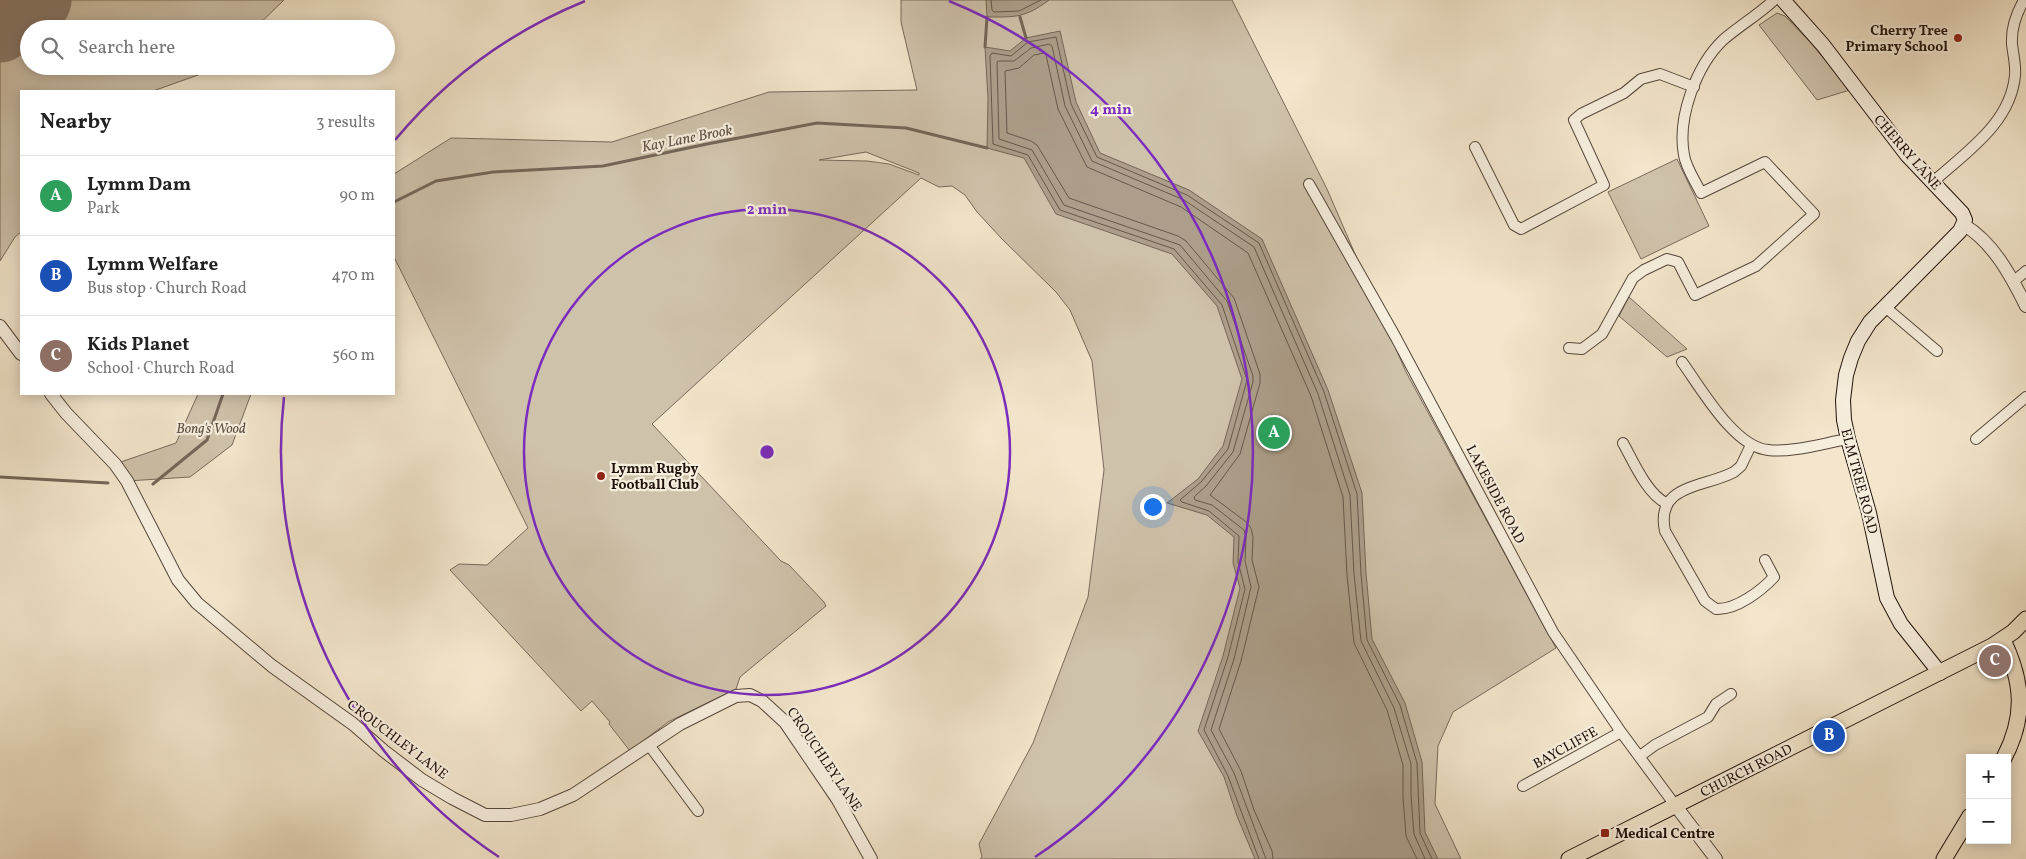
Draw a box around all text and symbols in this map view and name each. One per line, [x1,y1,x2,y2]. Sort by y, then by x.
search box [20,20,395,75]
place label: Cherry Tree Primary School [1845,22,1948,57]
marker: Cherry Tree Primary School [1952,32,1964,44]
icon: search [38,34,66,62]
text: Search here [78,35,175,61]
text: 4 min [1090,100,1132,121]
text: Nearby [40,108,111,137]
street label: CHERRY LANE [1869,111,1945,195]
text: 3 results [316,112,375,134]
water label: Kay Lane Brook [640,120,734,159]
text: Lymm Dam [87,172,191,198]
text: A [50,185,62,207]
text: 90 m [339,185,375,207]
text: Park [87,198,120,220]
text: 2 min [747,200,787,221]
text: Lymm Welfare [87,252,218,278]
text: B [51,265,61,287]
text: 470 m [331,265,375,287]
text: Bus stop · Church Road [87,278,247,300]
text: Kids Planet [87,332,189,358]
text: C [51,345,61,367]
text: 560 m [332,345,375,367]
text: School · Church Road [87,358,235,380]
pin: A [1258,414,1290,452]
park label: Bong's Wood [176,420,246,439]
street label: ELM TREE ROAD [1835,427,1882,536]
street label: LAKESIDE ROAD [1461,442,1529,547]
centre of rings [758,443,776,461]
place label: Lymm Rugby Football Club [611,460,699,495]
marker: Lymm Rugby Football Club [595,470,607,482]
your location [1140,494,1166,520]
pin: C [1979,642,2011,680]
street label: CROUCHLEY LANE [343,696,451,784]
street label: CROUCHLEY LANE [782,704,866,816]
pin: B [1813,717,1845,755]
street label: BAYCLIFFE [1530,723,1602,774]
street label: CHURCH ROAD [1697,740,1796,803]
map controls [1966,754,2011,844]
button: + [1966,754,2011,799]
button: − [1966,799,2011,844]
place label: Medical Centre [1615,825,1715,844]
marker: Medical Centre [1599,827,1611,839]

